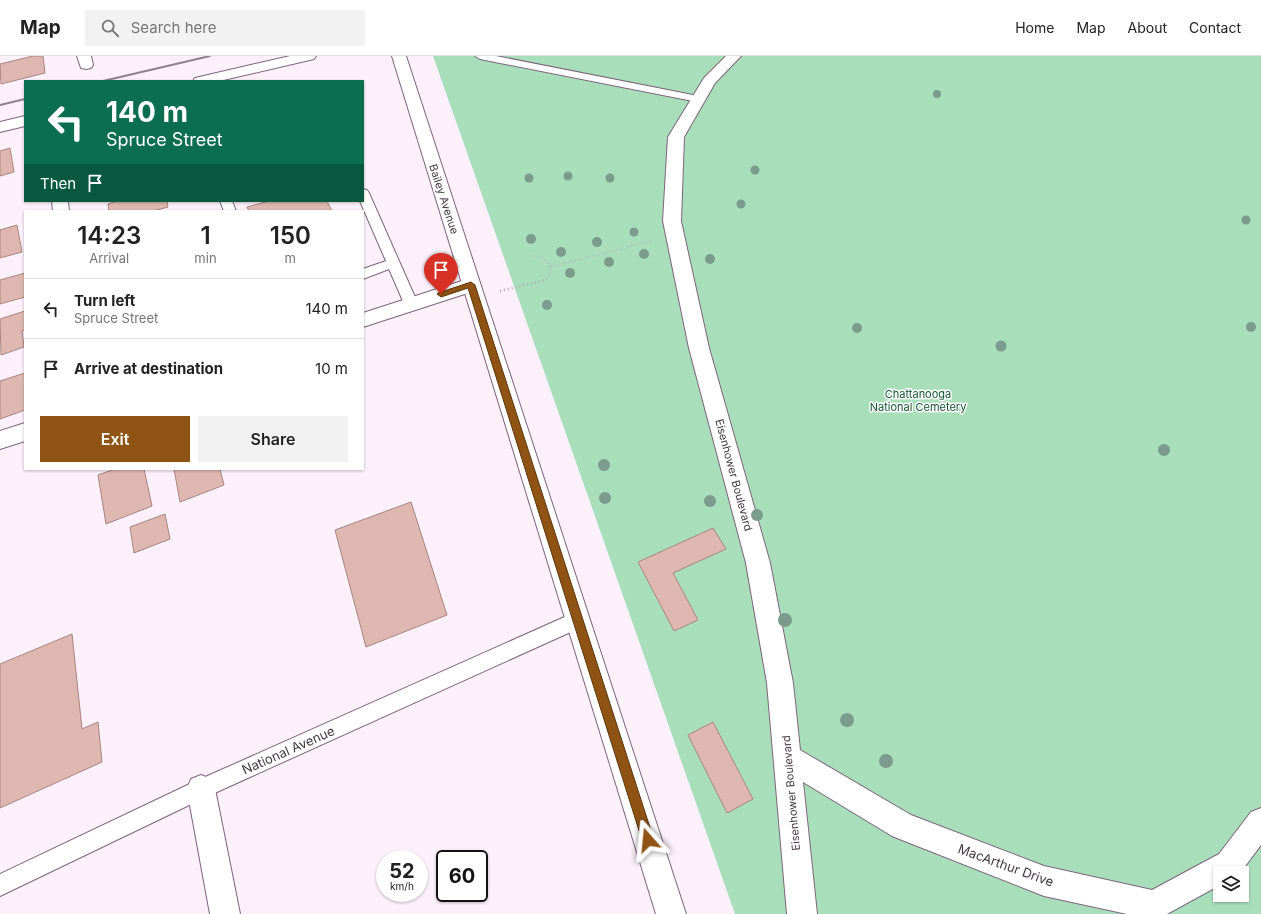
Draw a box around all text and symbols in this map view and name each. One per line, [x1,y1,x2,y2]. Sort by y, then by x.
search box [85,10,365,46]
text: Map [20,16,61,39]
icon: search [99,17,121,39]
text: Search here [131,18,216,37]
text: Home [1015,19,1054,36]
text: Map [1076,19,1106,36]
text: About [1128,19,1167,36]
text: Contact [1189,19,1241,36]
text: 140 m [106,95,188,129]
icon: left [40,96,92,148]
text: Spruce Street [106,129,223,150]
street label: Bailey Avenue [426,162,462,236]
icon: arrive [84,172,106,194]
text: Then [40,174,76,193]
text: 14:23 [77,221,141,250]
text: 1 [200,221,211,250]
text: 150 [270,221,311,250]
text: Arrival [89,250,129,266]
text: min [194,250,217,266]
text: m [285,250,296,266]
pin [424,253,458,294]
icon: arrive [430,259,452,281]
text: Turn left [74,291,135,310]
icon: left [40,298,62,320]
text: 140 m [305,299,348,318]
text: Spruce Street [74,310,158,326]
icon: arrive [40,358,62,380]
text: Arrive at destination [74,359,223,378]
text: 10 m [315,359,348,378]
park label: Chattanooga National Cemetery [870,387,966,414]
button: Exit [40,416,190,462]
button: Share [198,416,348,462]
street label: Eisenhower Boulevard [712,417,756,533]
street label: National Avenue [239,722,337,778]
street label: Eisenhower Boulevard [779,735,803,851]
position arrow [627,819,669,861]
street label: MacArthur Drive [956,840,1056,890]
speed limit sign: 60 [436,850,488,902]
text: 52 [389,859,415,883]
map controls [1213,866,1249,902]
button: layers [1213,866,1249,902]
text: km/h [390,880,414,892]

